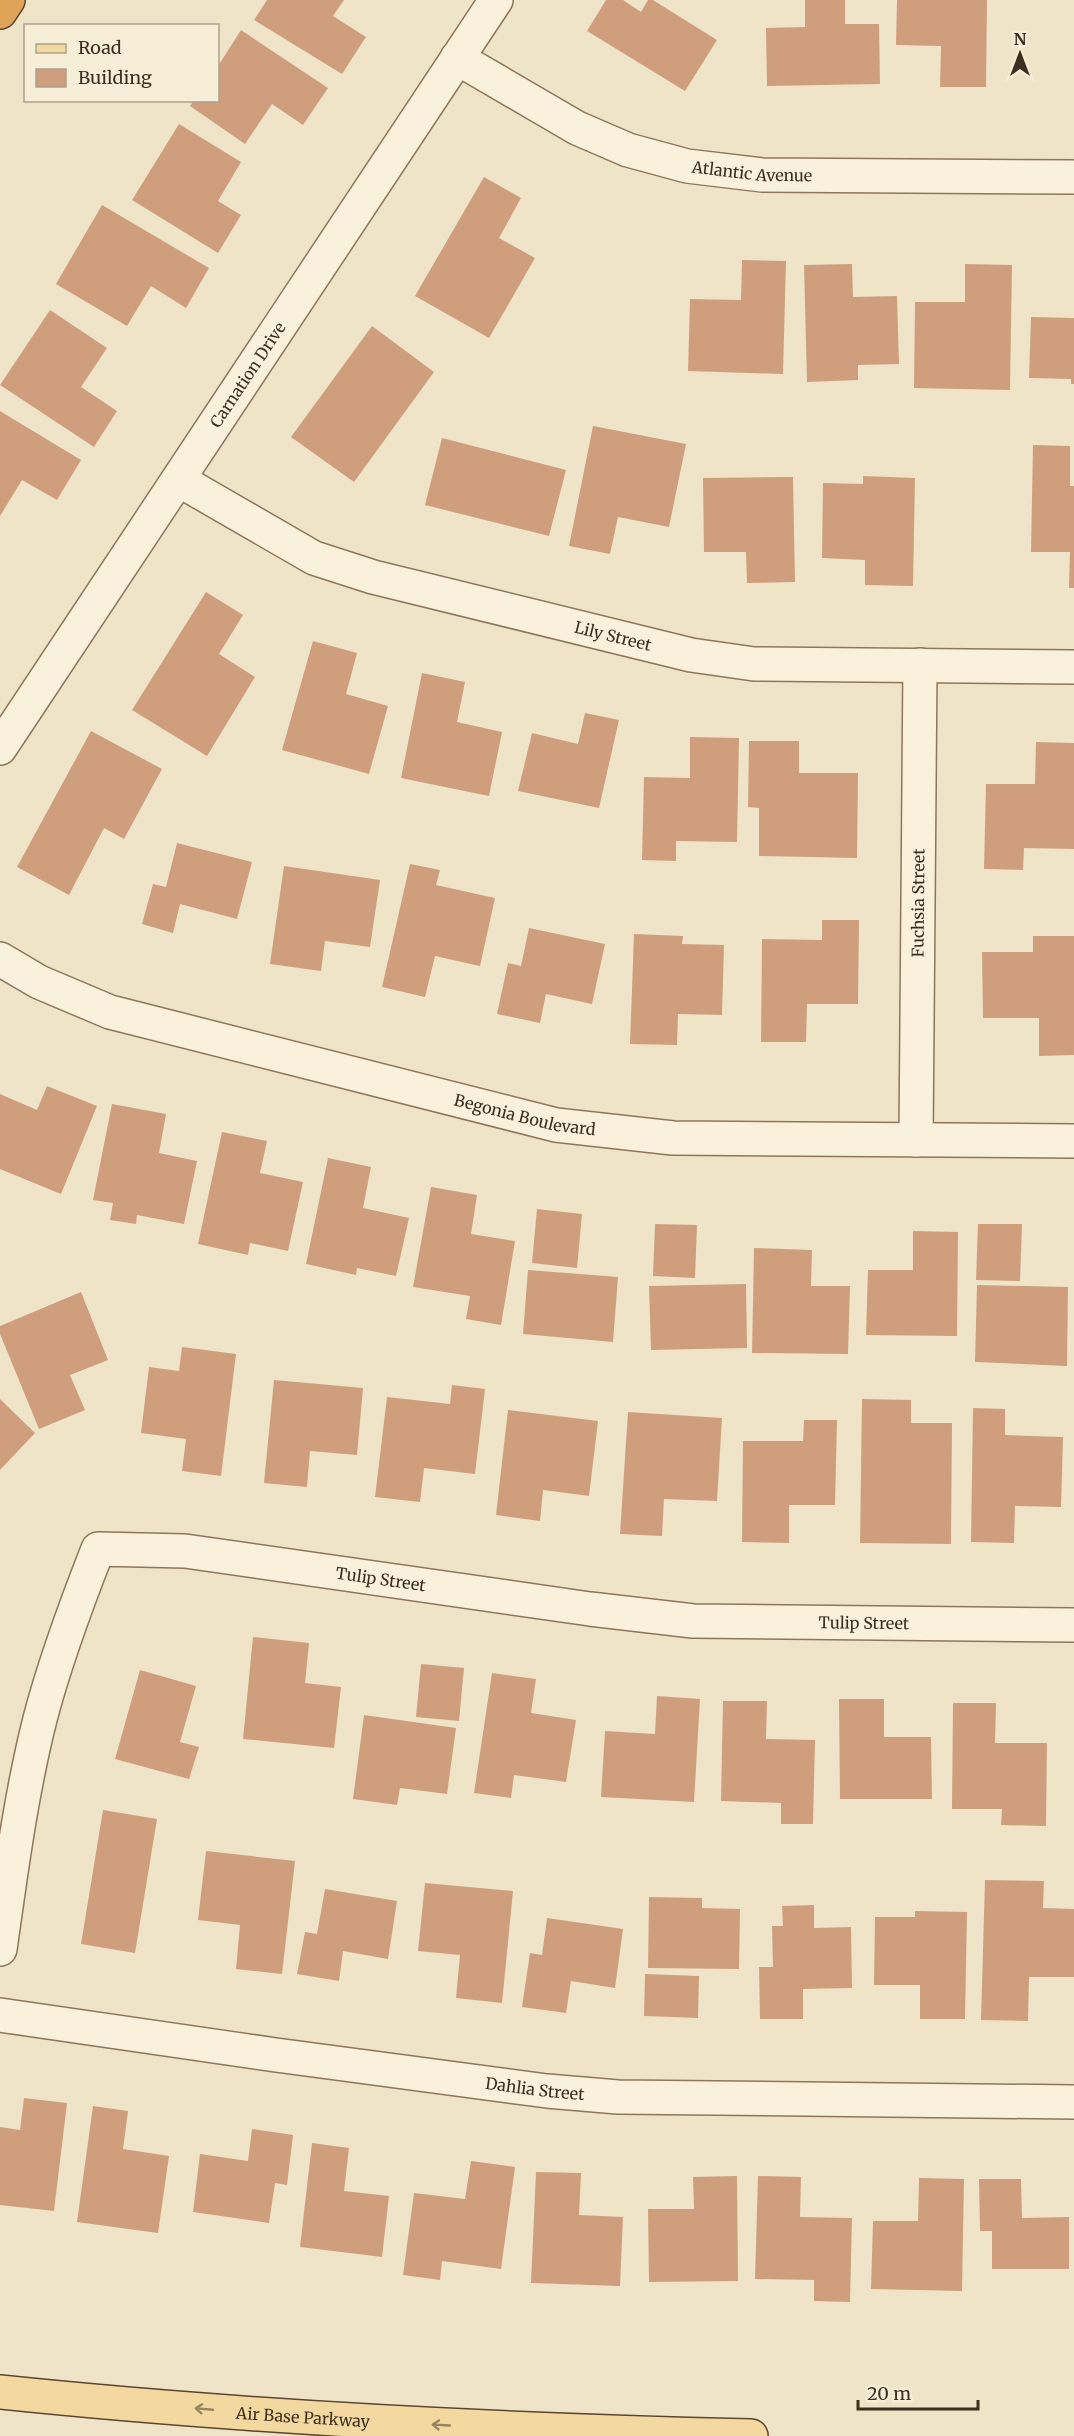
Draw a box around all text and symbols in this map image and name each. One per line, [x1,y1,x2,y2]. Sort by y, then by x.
legend [24,24,219,102]
north arrow [990,24,1050,84]
text: N [1014,29,1027,49]
text: Road [78,36,122,59]
text: Building [78,66,152,89]
street label: Atlantic Avenue [690,157,812,186]
street label: Carnation Drive [205,318,290,431]
street label: Lily Street [572,617,654,655]
street label: Fuchsia Street [908,848,928,958]
street label: Begonia Boulevard [452,1090,597,1139]
street label: Tulip Street [334,1563,428,1595]
street label: Tulip Street [818,1612,910,1633]
street label: Dahlia Street [484,2073,586,2104]
scale bar [858,2373,978,2411]
text: 20 m [867,2382,911,2405]
one-way arrow [195,2403,215,2414]
street label: Air Base Parkway [234,2403,371,2431]
one-way arrow [431,2419,451,2430]

